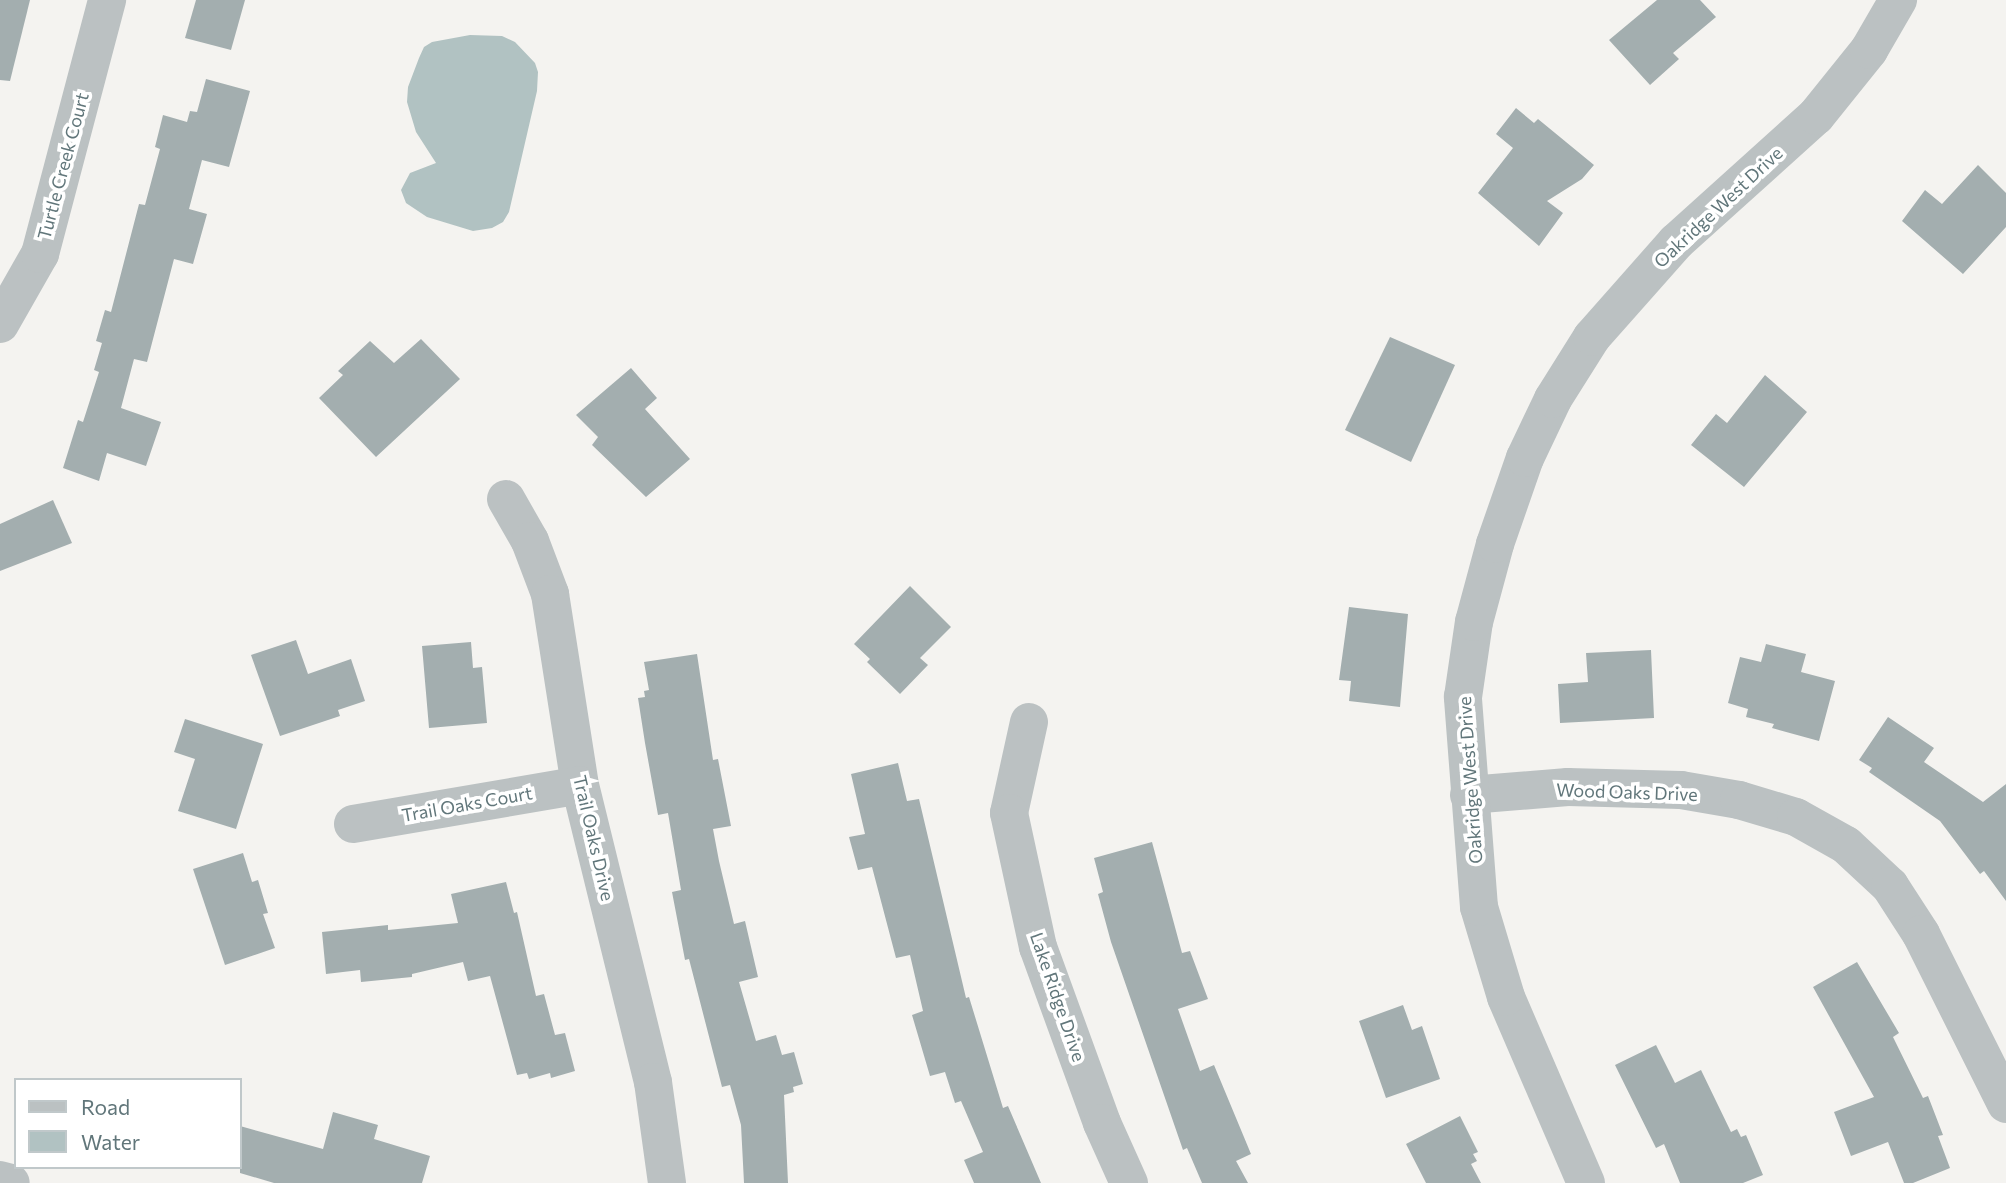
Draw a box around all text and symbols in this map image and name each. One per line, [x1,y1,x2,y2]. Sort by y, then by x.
street label: Turtle Creek Court [33,90,93,242]
street label: Oakridge West Drive [1649,142,1787,272]
street label: Oakridge West Drive [1453,696,1487,864]
street label: Trail Oaks Drive [569,773,619,903]
street label: Wood Oaks Drive [1556,779,1698,805]
street label: Trail Oaks Court [400,782,534,826]
street label: Lake Ridge Drive [1026,930,1090,1064]
legend [14,1078,242,1169]
text: Road [81,1094,130,1119]
text: Water [81,1129,140,1154]

